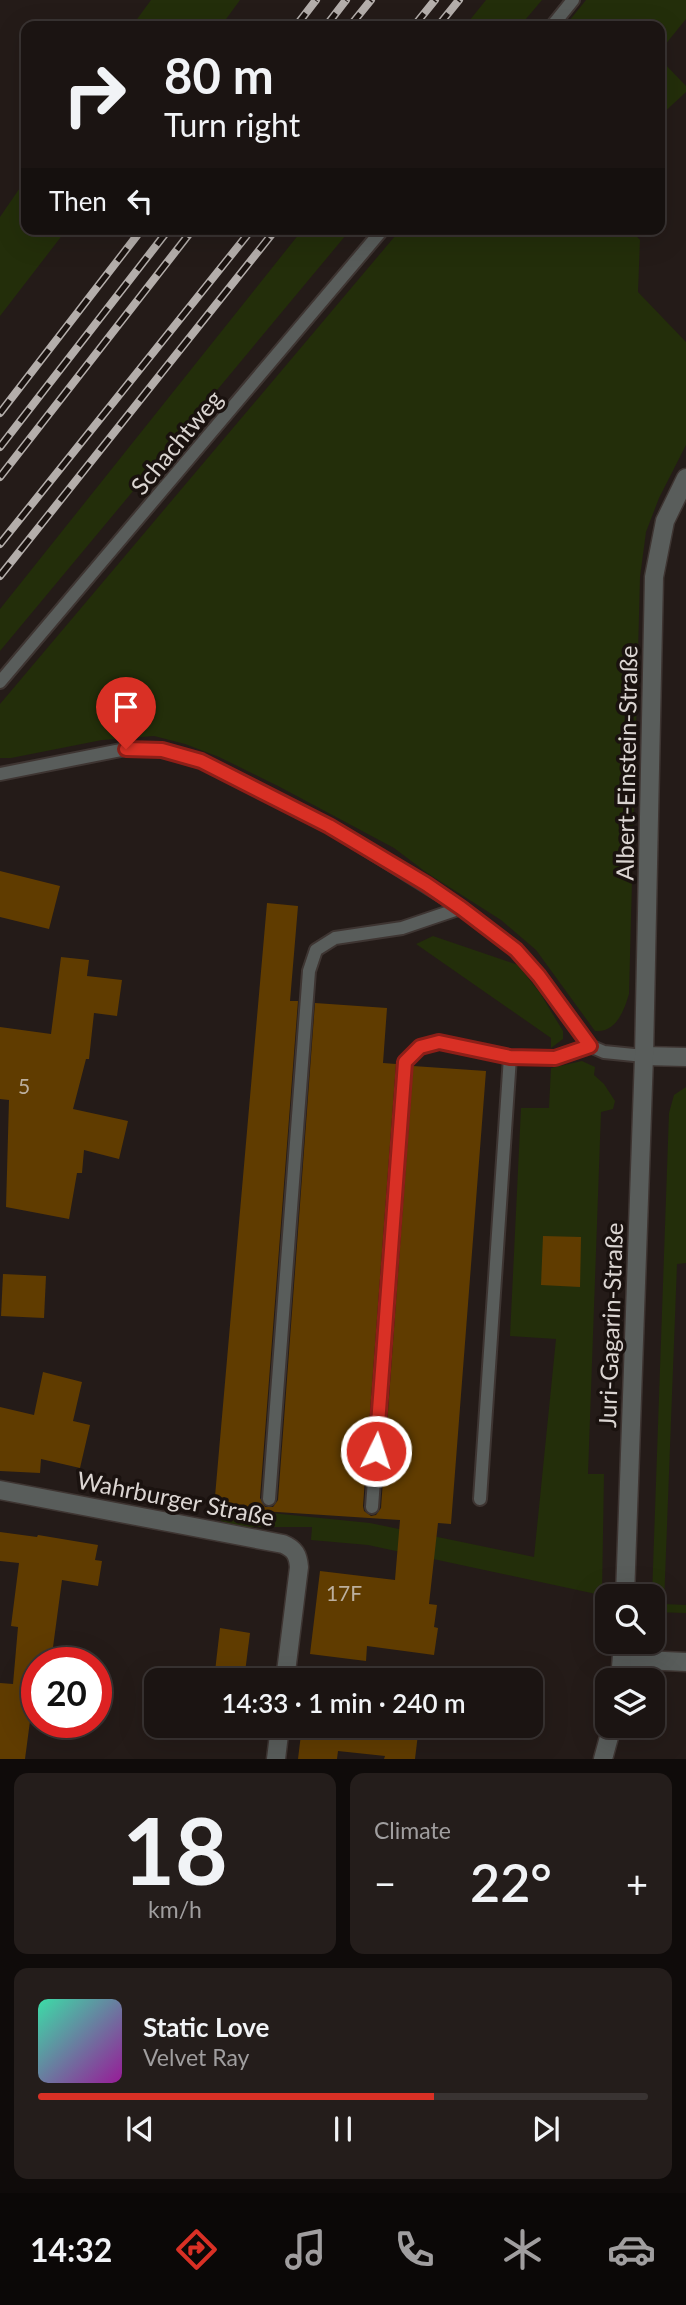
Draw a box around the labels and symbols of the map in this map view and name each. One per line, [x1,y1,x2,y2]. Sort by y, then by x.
street label: Schachtweg [124,384,228,500]
street label: Albert-Einstein-Straße [609,645,643,881]
pin [96,677,156,749]
house number: 5 [18,1073,30,1098]
street label: Juri-Gagarin-Straße [592,1222,628,1428]
position arrow [339,1414,413,1488]
street label: Wahrburger Straße [75,1465,277,1531]
house number: 17F [326,1580,362,1605]
speed limit sign: 20 [21,1647,112,1738]

